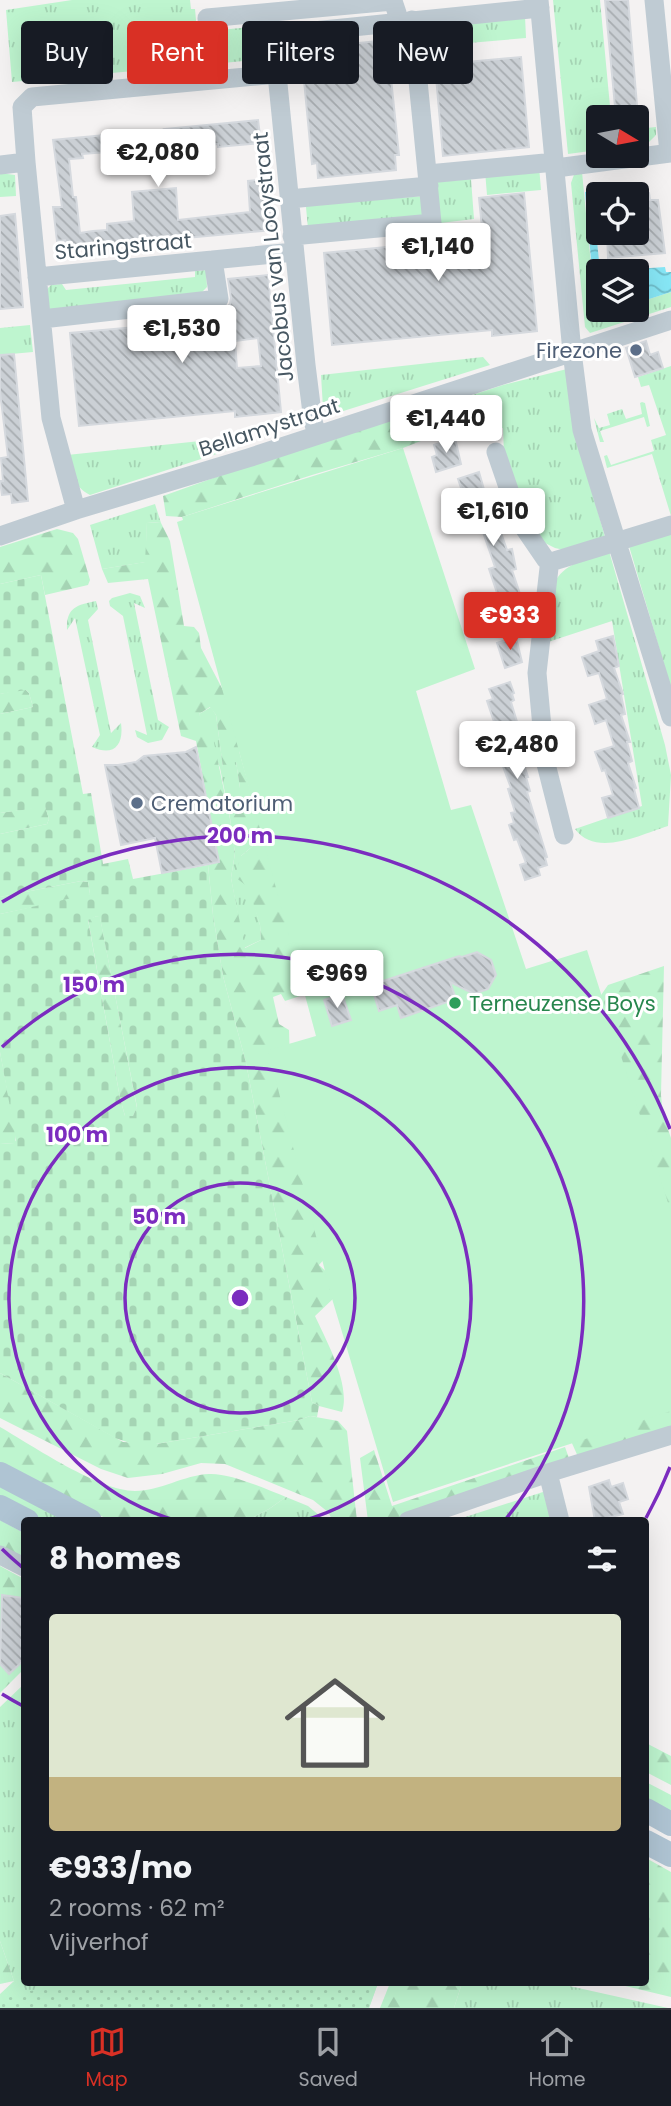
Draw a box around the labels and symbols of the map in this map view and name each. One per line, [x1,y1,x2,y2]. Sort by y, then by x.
north arrow [586,105,649,168]
pin: €2,080 [101,130,215,189]
street label: Jacobus van Looystraat [245,131,301,383]
pin: €1,140 [381,224,495,283]
street label: Staringstraat [53,226,193,266]
pin: €1,530 [125,306,239,365]
place label: Firezone [536,336,622,365]
marker: Firezone [628,342,644,358]
street label: Bellamystraat [195,391,343,463]
pin: €1,440 [389,396,503,455]
pin: €1,610 [436,489,550,548]
pin: €933 [469,592,551,652]
pin: €2,480 [460,722,574,781]
place label: Crematorium [151,789,293,818]
marker: Crematorium [129,795,145,811]
text: 200 m [207,821,273,850]
pin: €969 [296,950,378,1010]
text: 150 m [63,970,125,999]
place label: Terneuzense Boys [469,989,656,1018]
marker: Terneuzense Boys [447,995,463,1011]
text: 100 m [46,1120,108,1149]
text: 50 m [132,1202,186,1231]
centre of rings [228,1286,252,1310]

